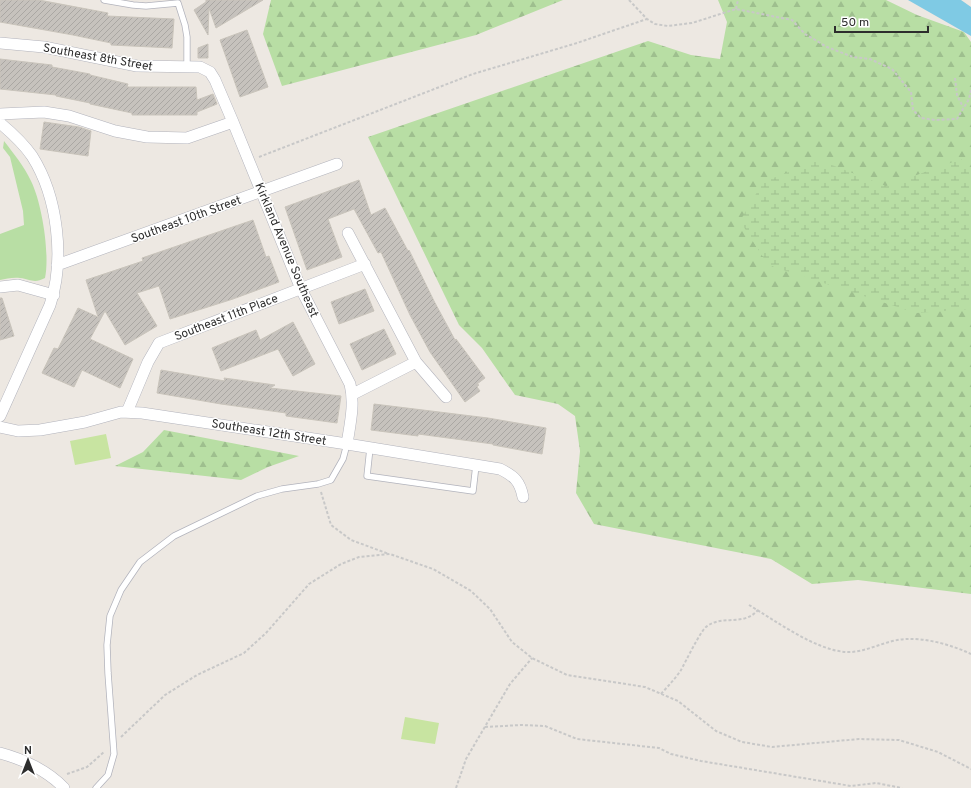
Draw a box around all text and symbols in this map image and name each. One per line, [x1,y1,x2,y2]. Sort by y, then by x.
scale bar [835,8,928,34]
text: 50 m [841,15,869,31]
street label: Southeast 8th Street [42,40,154,76]
street label: Kirkland Avenue Southeast [250,181,322,320]
street label: Southeast 10th Street [129,193,244,247]
street label: Southeast 11th Place [172,291,280,345]
street label: Southeast 12th Street [210,416,327,450]
north arrow [8,740,48,780]
text: N [24,744,32,758]

